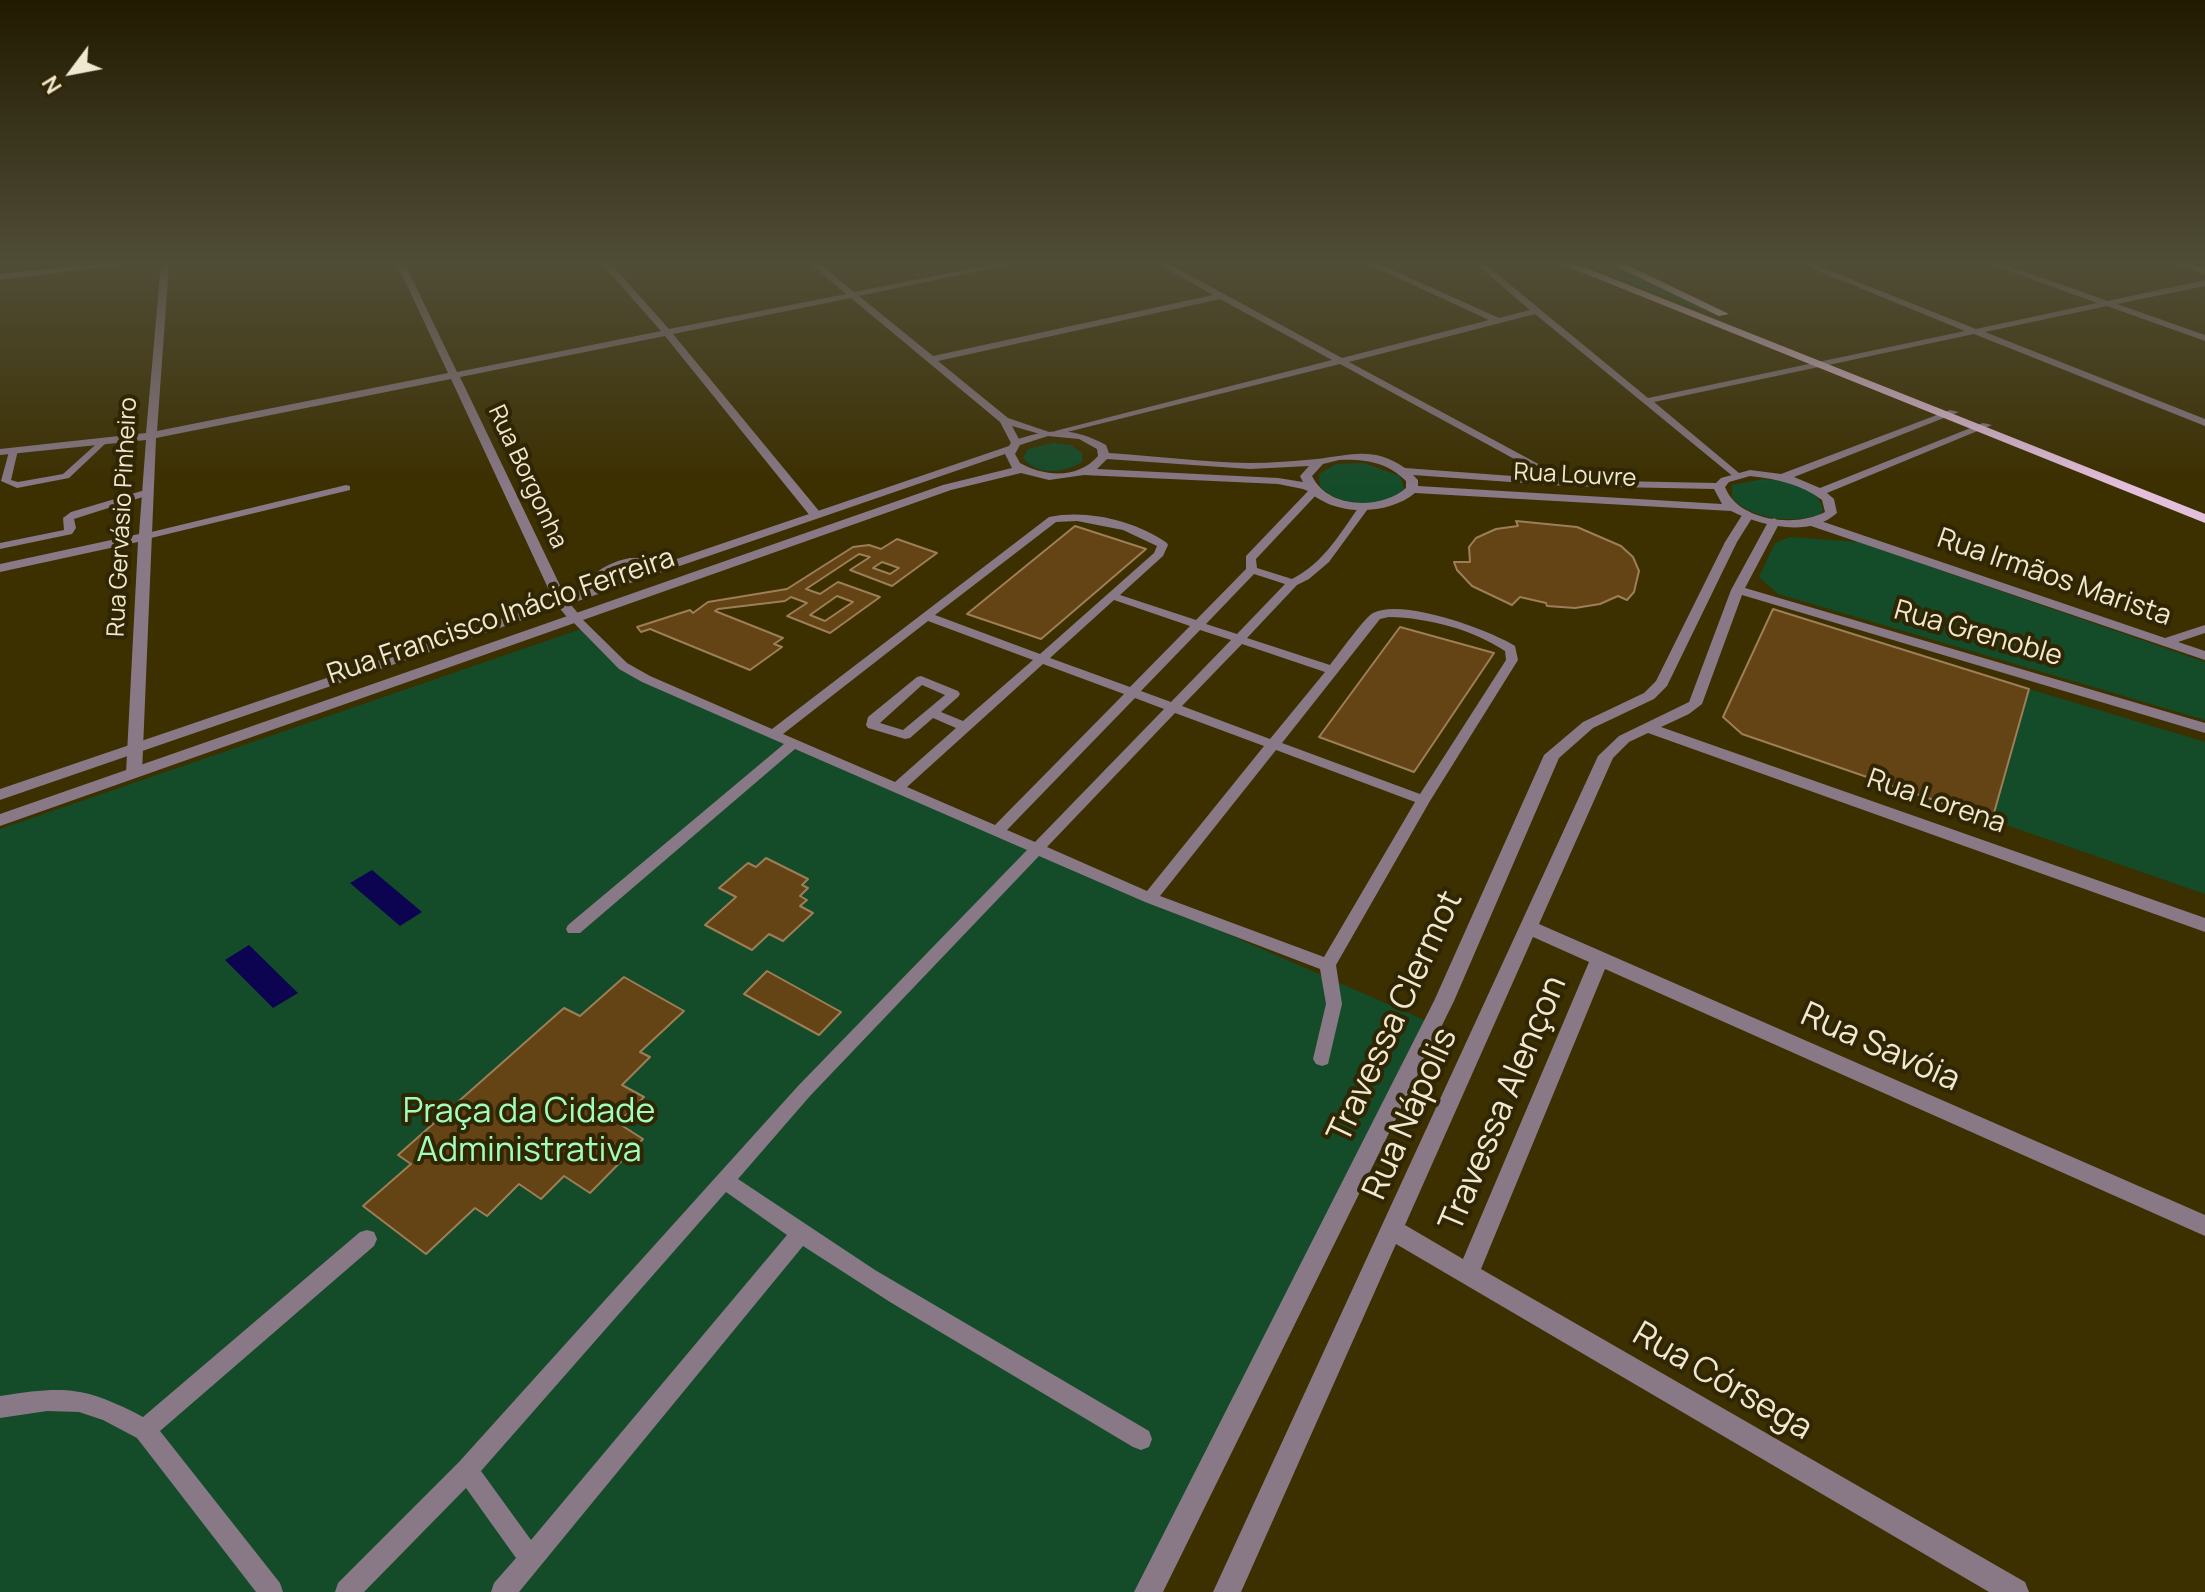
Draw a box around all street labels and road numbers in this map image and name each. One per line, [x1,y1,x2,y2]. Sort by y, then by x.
street label: Rua Gervásio Pinheiro [102,396,144,638]
street label: Rua Borgonha [481,401,573,553]
street label: Rua Louvre [1513,458,1637,494]
street label: Rua Irmãos Marista [1933,522,2175,634]
street label: Rua Francisco Inácio Ferreira [323,542,679,692]
street label: Rua Grenoble [1890,594,2066,674]
street label: Rua Lorena [1862,763,2010,841]
street label: Travessa Clermot [1320,885,1472,1149]
street label: Travessa Alençon [1432,970,1576,1238]
street label: Rua Savóia [1794,995,1966,1101]
street label: Rua Nápolis [1355,1022,1467,1206]
street label: Rua Córsega [1625,1314,1819,1450]

